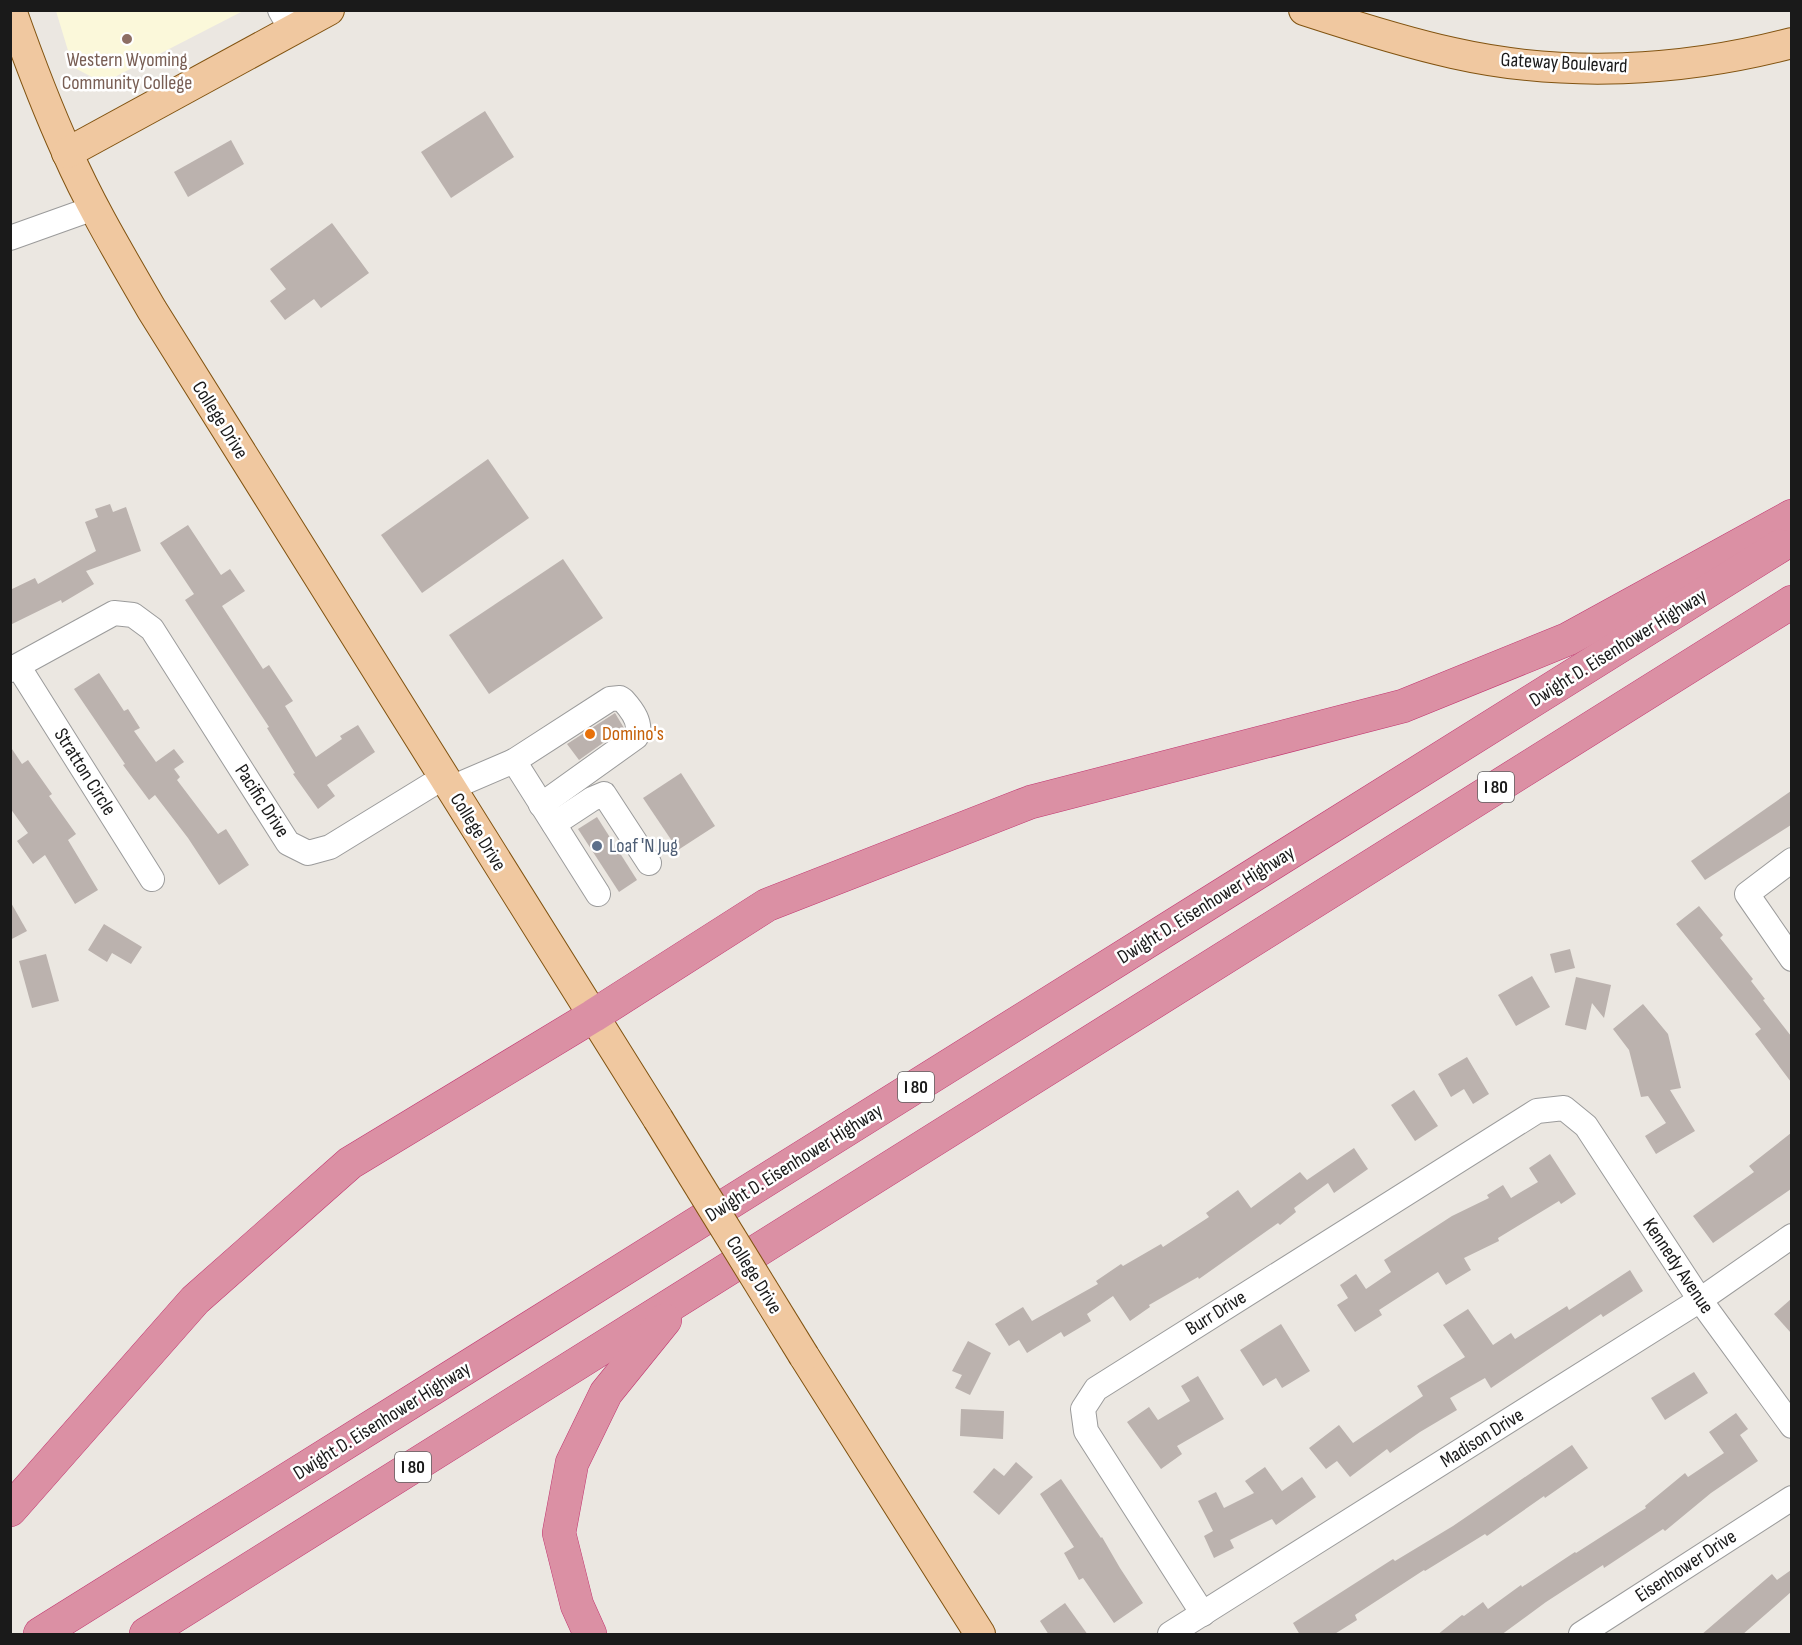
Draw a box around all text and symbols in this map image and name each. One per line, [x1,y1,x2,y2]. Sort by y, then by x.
marker: Western Wyoming Community College [120,32,134,46]
place label: Western Wyoming Community College [62,48,192,95]
street label: Gateway Boulevard [1500,48,1628,78]
street label: College Drive [187,377,253,463]
street label: Dwight D. Eisenhower Highway [1525,584,1711,712]
place label: Domino's [602,722,664,746]
street label: Stratton Circle [49,724,121,820]
marker: Domino's [583,727,597,741]
street label: Pacific Drive [229,760,295,842]
road number: I 80 [1478,772,1514,802]
street label: College Drive [445,789,511,875]
place label: Loaf 'N Jug [609,834,678,858]
marker: Loaf 'N Jug [590,839,604,853]
street label: Dwight D. Eisenhower Highway [1113,841,1299,969]
road number: I 80 [898,1072,934,1102]
street label: Dwight D. Eisenhower Highway [701,1099,887,1227]
street label: Kennedy Avenue [1637,1214,1719,1318]
street label: College Drive [721,1232,787,1318]
street label: Burr Drive [1181,1285,1251,1341]
street label: Dwight D. Eisenhower Highway [289,1357,475,1485]
street label: Madison Drive [1436,1403,1528,1473]
road number: I 80 [395,1452,431,1482]
street label: Eisenhower Drive [1631,1524,1741,1608]

